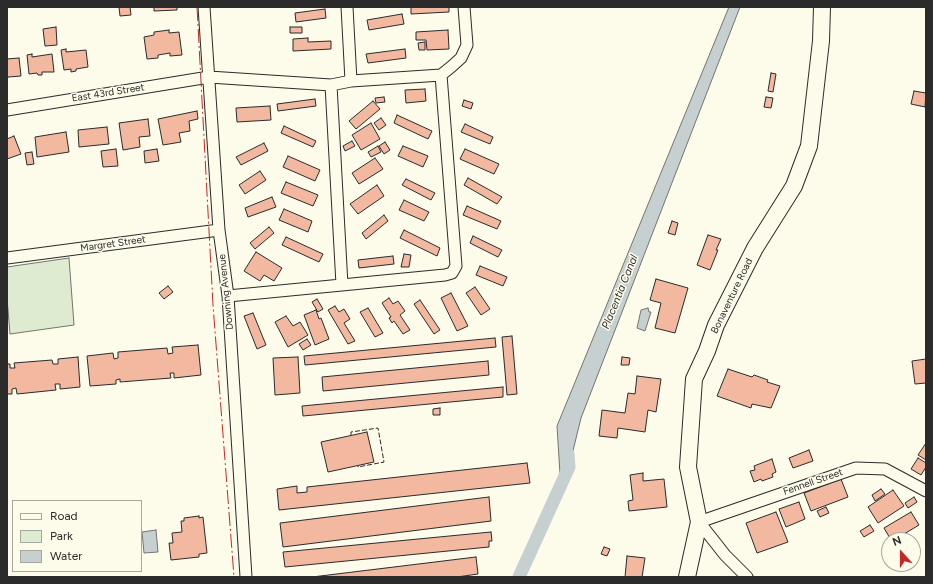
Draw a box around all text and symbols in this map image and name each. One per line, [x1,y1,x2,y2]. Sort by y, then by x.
street label: East 43rd Street [71,81,145,105]
street label: Margret Street [80,233,146,255]
water label: Placentia Canal [599,253,641,331]
street label: Downing Avenue [216,254,236,330]
street label: Bonaventure Road [709,256,755,336]
street label: Fennell Street [782,466,844,498]
legend [12,500,142,572]
text: Road [50,509,78,523]
text: Park [50,529,73,543]
north arrow [881,532,921,572]
text: N [891,534,903,549]
text: Water [50,549,82,563]

